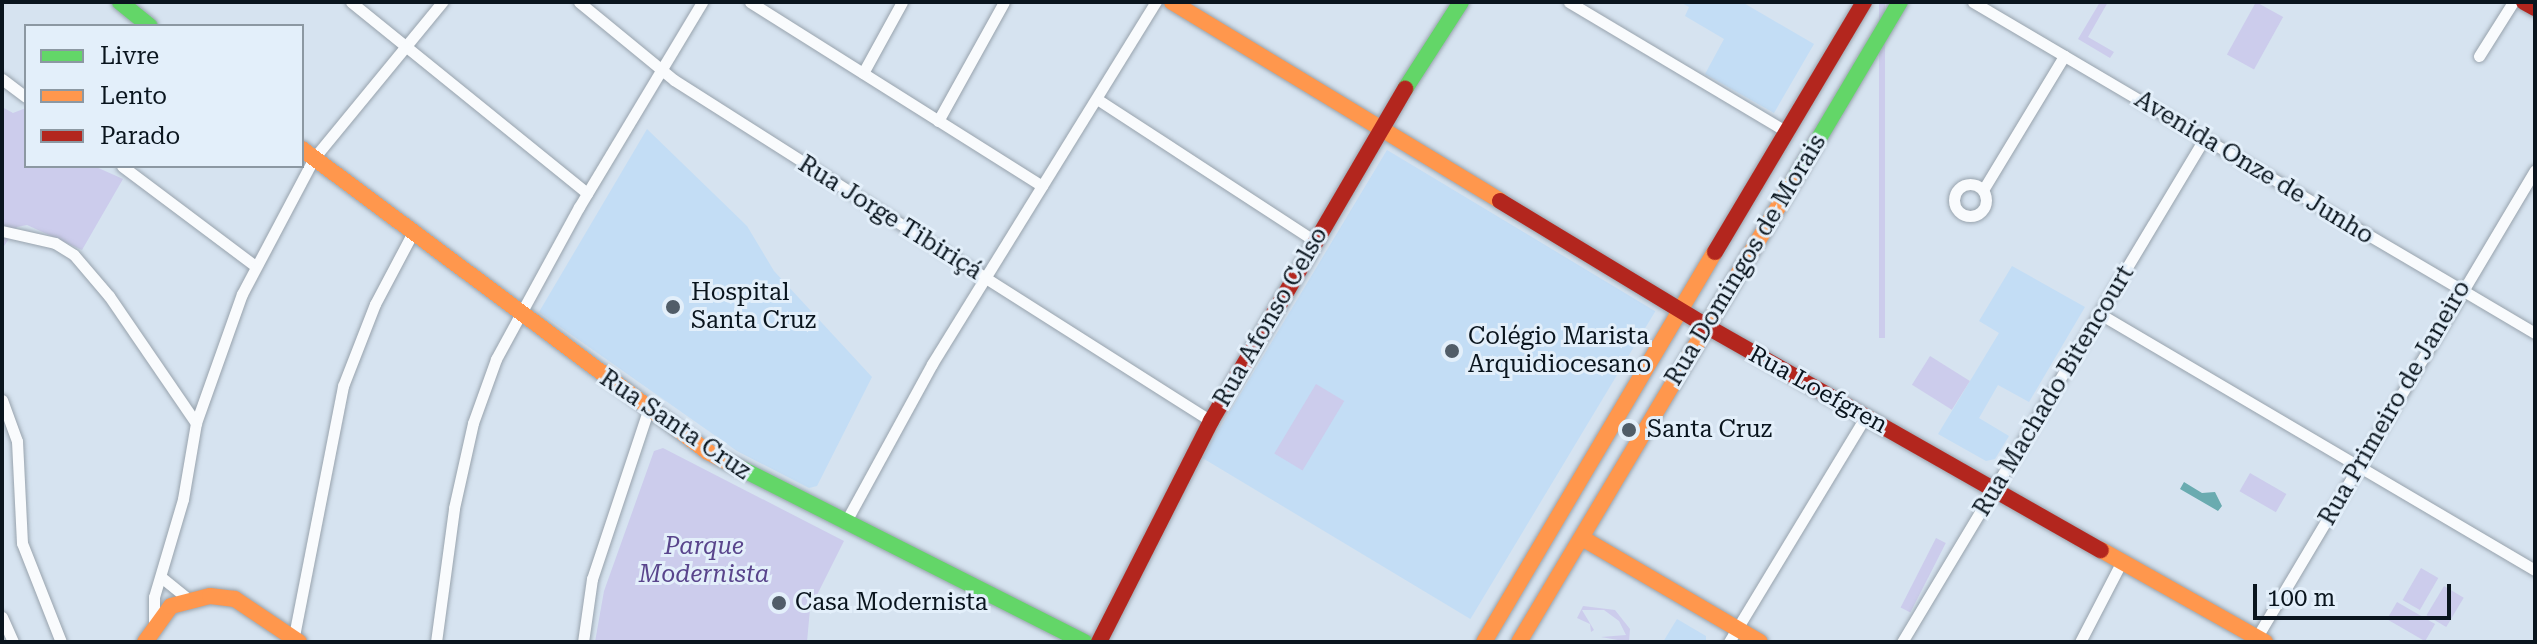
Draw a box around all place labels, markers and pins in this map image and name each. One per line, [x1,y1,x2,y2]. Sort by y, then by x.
place label: Hospital Santa Cruz [691,279,816,335]
marker: Hospital Santa Cruz [662,296,684,318]
place label: Colégio Marista Arquidiocesano [1468,323,1651,379]
marker: Colégio Marista Arquidiocesano [1443,342,1461,360]
place label: Santa Cruz [1647,416,1772,444]
marker: Santa Cruz [1618,419,1640,441]
place label: Casa Modernista [795,589,988,617]
marker: Casa Modernista [770,594,788,612]

